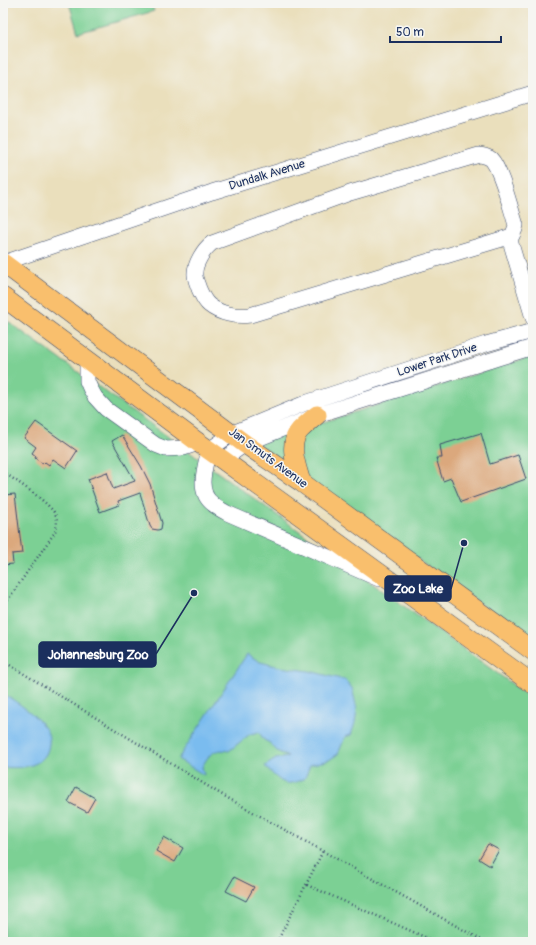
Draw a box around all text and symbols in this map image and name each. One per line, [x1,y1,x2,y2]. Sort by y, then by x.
scale bar [390,18,501,44]
text: 50 m [396,25,424,40]
street label: Dundalk Avenue [227,156,307,194]
street label: Lower Park Drive [395,340,479,380]
street label: Jan Smuts Avenue [226,424,310,492]
callout: Zoo Lake [385,576,451,601]
text: Zoo Lake [393,581,444,597]
callout: Johannesburg Zoo [39,642,156,667]
text: Johannesburg Zoo [47,647,149,663]

